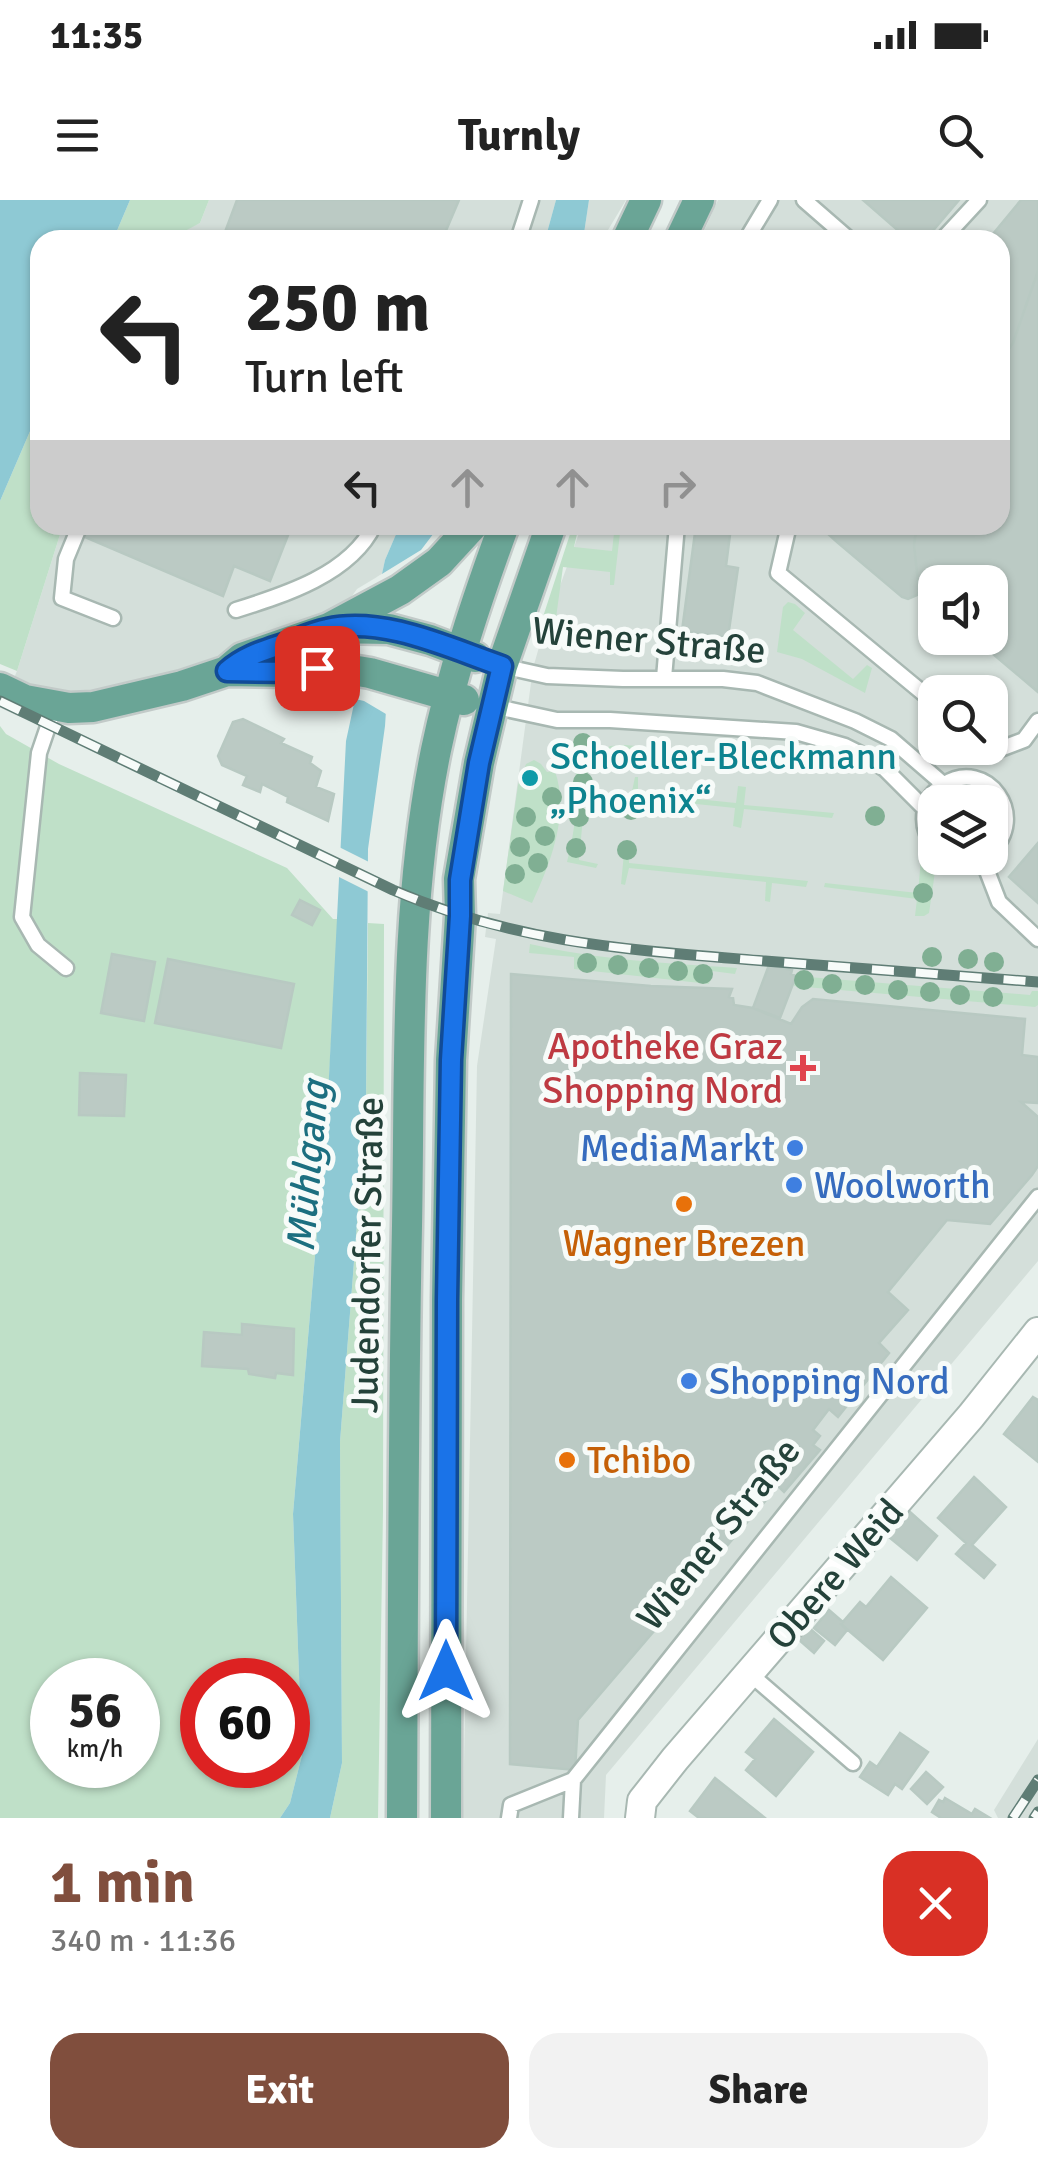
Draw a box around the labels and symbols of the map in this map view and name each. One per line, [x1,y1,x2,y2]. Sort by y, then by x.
street label: Wiener Straße [530,607,768,674]
pin [275,626,360,711]
place label: Schoeller-Bleckmann „Phoenix“ [550,733,897,824]
marker: Schoeller-Bleckmann „Phoenix“ [519,767,541,789]
place label: Apotheke Graz Shopping Nord [542,1023,783,1114]
marker: Apotheke Graz Shopping Nord [792,1057,814,1079]
water label: Mühlgang [276,1075,341,1254]
street label: Judendorfer Straße [341,1096,394,1414]
place label: MediaMarkt [579,1125,775,1172]
marker: MediaMarkt [784,1137,806,1159]
place label: Woolworth [814,1162,991,1209]
marker: Woolworth [783,1174,805,1196]
marker: Wagner Brezen [673,1193,695,1215]
place label: Wagner Brezen [562,1220,806,1267]
place label: Shopping Nord [709,1358,950,1405]
marker: Shopping Nord [678,1370,700,1392]
street label: Wiener Straße [627,1429,810,1640]
place label: Tchibo [587,1437,691,1484]
marker: Tchibo [556,1449,578,1471]
street label: Obere Weid [757,1489,914,1660]
position arrow [394,1619,498,1723]
speed limit sign: 60 [180,1658,310,1788]

